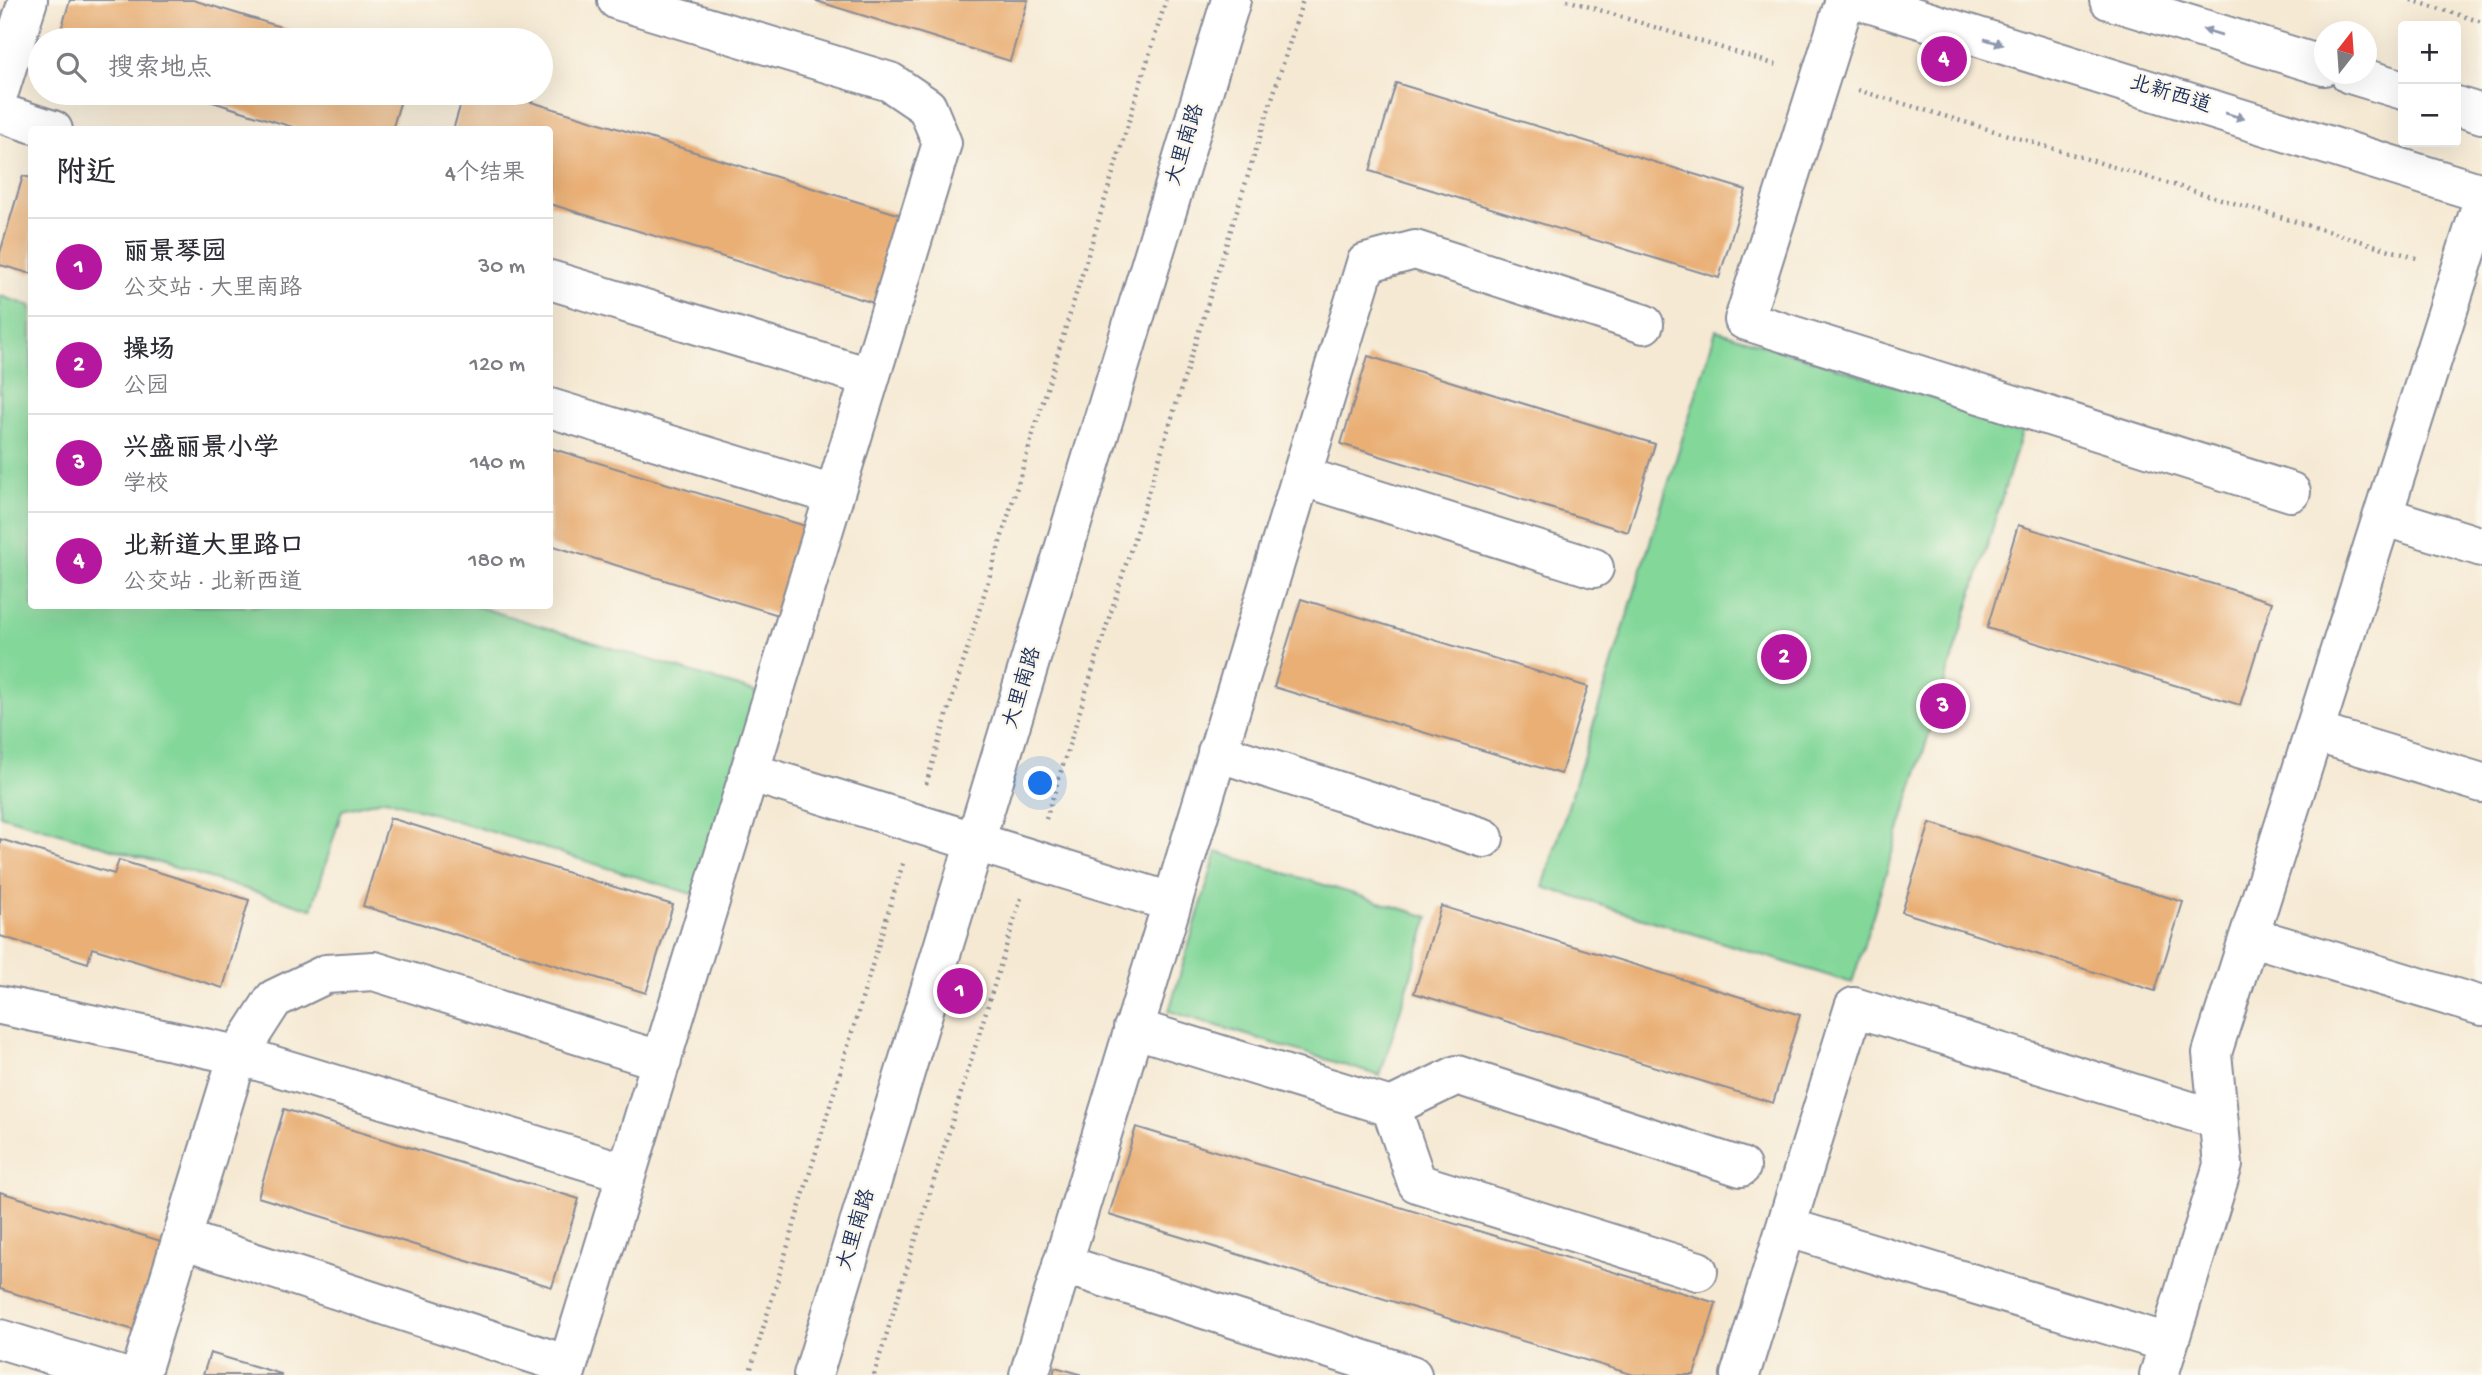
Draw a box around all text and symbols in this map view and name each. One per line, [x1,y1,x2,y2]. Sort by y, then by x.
north arrow [2314,21,2377,84]
map controls [2398,21,2461,147]
button: + [2398,21,2461,84]
one-way arrow [2202,26,2223,36]
search box [28,28,553,105]
pin: 4 [1921,33,1967,85]
one-way arrow [1984,37,2005,47]
icon: search [52,48,90,86]
text: 搜索地点 [108,55,212,86]
street label: 北新西道 [2126,71,2214,120]
button: − [2398,84,2461,147]
street label: 大里南路 [1161,101,1211,189]
one-way arrow [2225,112,2246,122]
text: 附近 [56,158,116,193]
text: 4个结果 [445,161,525,188]
text: 丽景琴园 [123,239,227,270]
text: 1 [74,254,84,281]
text: 30 m [478,254,525,281]
text: 公交站 · 大里南路 [123,276,302,303]
text: 操场 [123,337,175,368]
text: 2 [73,352,85,379]
text: 120 m [470,352,525,379]
text: 公园 [123,374,169,401]
text: 兴盛丽景小学 [123,435,279,466]
text: 3 [73,450,85,477]
text: 140 m [470,450,525,477]
text: 学校 [123,472,169,499]
text: 北新道大里路口 [123,533,305,564]
text: 4 [74,548,84,575]
text: 180 m [468,548,525,575]
text: 公交站 · 北新西道 [123,570,302,597]
pin: 2 [1761,631,1807,683]
street label: 大里南路 [998,644,1048,732]
pin: 3 [1920,680,1966,732]
your location [1023,766,1057,800]
pin: 1 [937,965,983,1017]
street label: 大里南路 [832,1186,882,1274]

